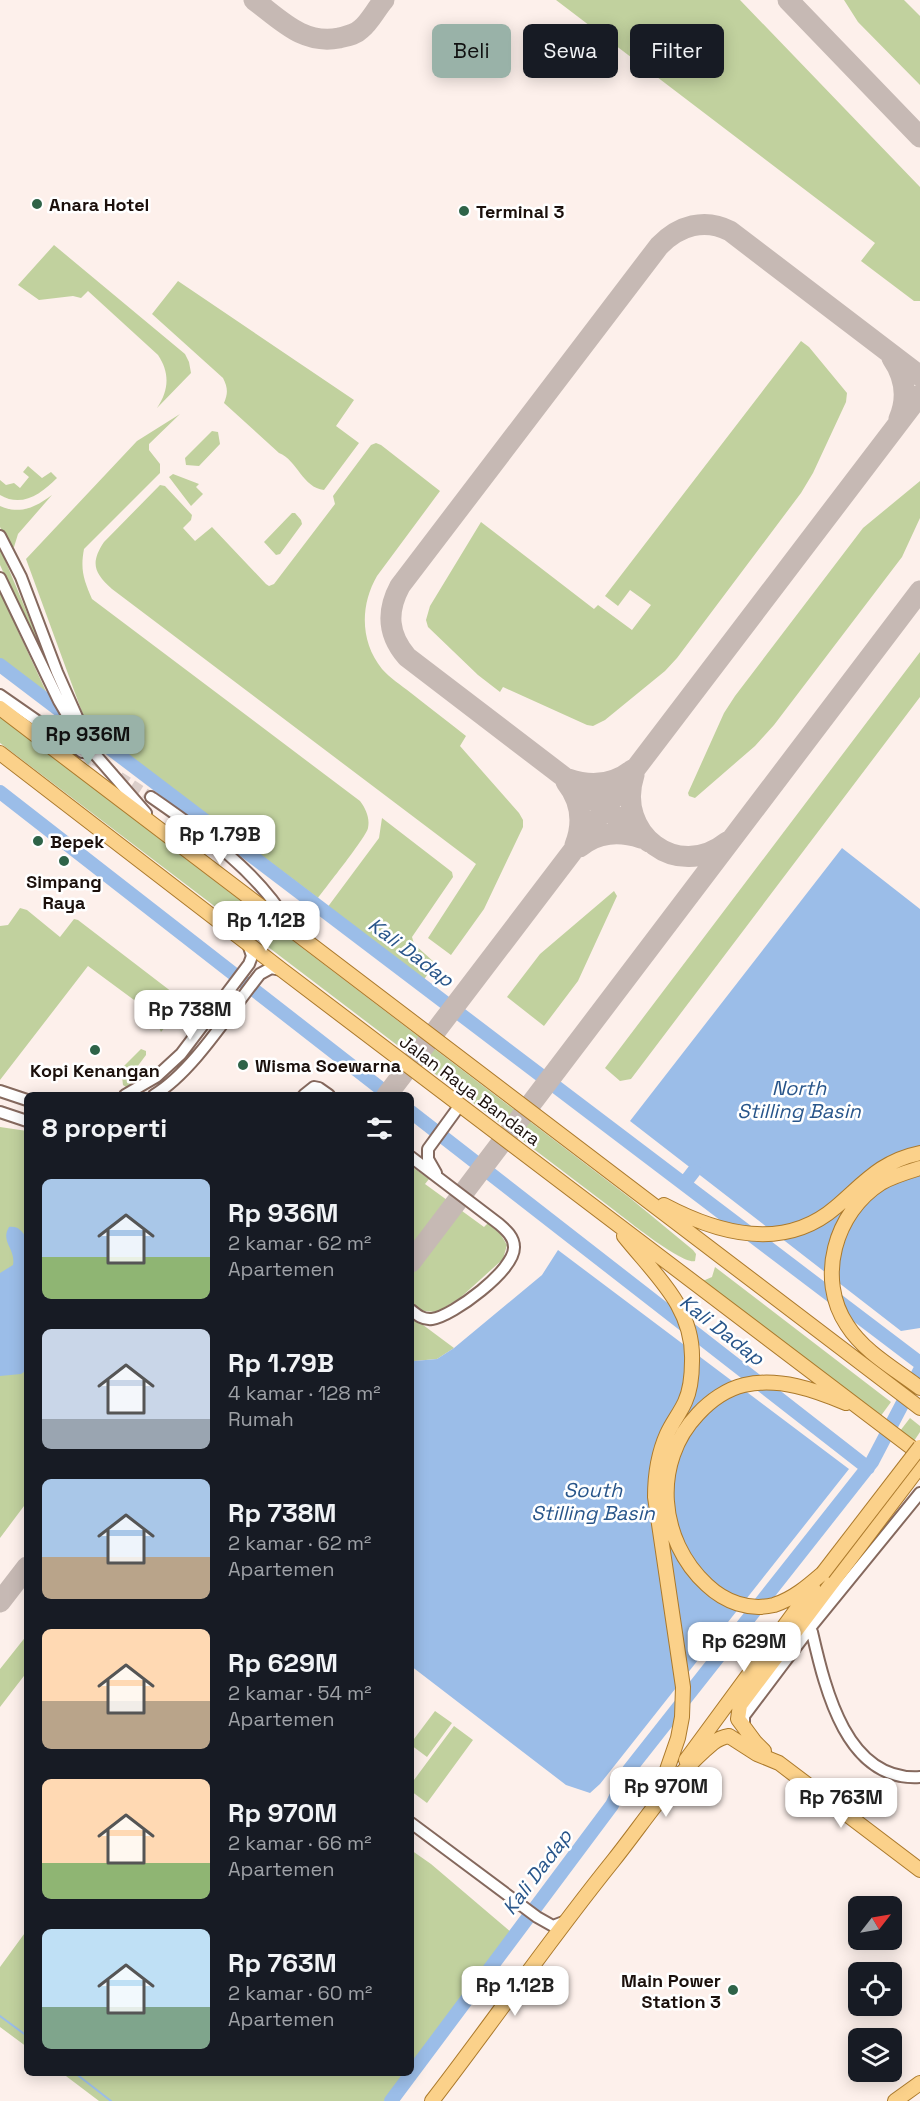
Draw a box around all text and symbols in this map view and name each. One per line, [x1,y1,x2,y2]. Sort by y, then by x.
chip: Beli [432,24,511,78]
chip: Sewa [523,24,618,78]
chip: Filter [630,24,724,78]
place label: Anara Hotel [49,193,149,216]
marker: Anara Hotel [30,197,44,211]
place label: Terminal 3 [476,200,564,223]
marker: Terminal 3 [457,204,471,218]
pin: Rp 936M [33,715,143,766]
text: Rp 936M [46,721,131,747]
pin: Rp 1.79B [158,815,282,866]
text: Rp 1.79B [179,821,261,847]
place label: Bepek [50,830,104,853]
marker: Bepek [31,834,45,848]
marker: Simpang Raya [57,854,71,868]
place label: Simpang Raya [26,870,102,914]
pin: Rp 1.12B [204,901,328,952]
text: Rp 1.12B [227,907,305,933]
water label: Kali Dadap [363,911,460,993]
pin: Rp 738M [135,990,245,1041]
text: Rp 738M [148,996,232,1022]
street label: Jalan Raya Bandara [395,1030,545,1150]
marker: Kopi Kenangan [88,1043,102,1057]
place label: Wisma Soewarna [255,1054,402,1077]
marker: Wisma Soewarna [236,1058,250,1072]
place label: Kopi Kenangan [30,1059,160,1082]
water label: North Stilling Basin [737,1075,862,1124]
text: 8 properti [42,1111,167,1145]
icon: filters [363,1112,396,1145]
text: Rp 936M [228,1196,339,1230]
icon: home [90,1203,162,1275]
text: 2 kamar · 62 m² [228,1230,371,1256]
text: Apartemen [228,1256,335,1282]
water label: Kali Dadap [674,1289,770,1372]
text: Rp 1.79B [228,1346,334,1380]
icon: home [90,1353,162,1425]
text: 4 kamar · 128 m² [228,1380,380,1406]
text: Rumah [228,1406,294,1432]
water label: South Stilling Basin [531,1477,656,1526]
text: Rp 738M [228,1496,336,1530]
icon: home [90,1503,162,1575]
text: 2 kamar · 62 m² [228,1530,371,1556]
text: Apartemen [228,1556,335,1582]
pin: Rp 629M [689,1622,799,1673]
text: Rp 629M [702,1628,786,1654]
text: Rp 629M [228,1646,338,1680]
icon: home [90,1653,162,1725]
text: 2 kamar · 54 m² [228,1680,372,1706]
text: Apartemen [228,1706,335,1732]
pin: Rp 970M [611,1767,721,1818]
text: Rp 970M [624,1773,708,1799]
pin: Rp 763M [786,1778,896,1829]
text: Rp 763M [799,1784,883,1810]
text: Rp 970M [228,1796,337,1830]
icon: home [90,1803,162,1875]
water label: Kali Dadap [496,1823,578,1920]
text: 2 kamar · 66 m² [228,1830,372,1856]
text: Apartemen [228,1856,335,1882]
north arrow [848,1896,902,1950]
map controls [848,1896,902,2082]
text: Rp 763M [228,1946,337,1980]
icon: home [90,1953,162,2025]
button: locate [848,1962,902,2016]
pin: Rp 1.12B [453,1966,577,2017]
place label: Main Power Station 3 [621,1969,721,2013]
text: Rp 1.12B [476,1972,554,1998]
text: 2 kamar · 60 m² [228,1980,372,2006]
marker: Main Power Station 3 [726,1983,740,1997]
text: Apartemen [228,2006,335,2032]
button: layers [848,2028,902,2082]

